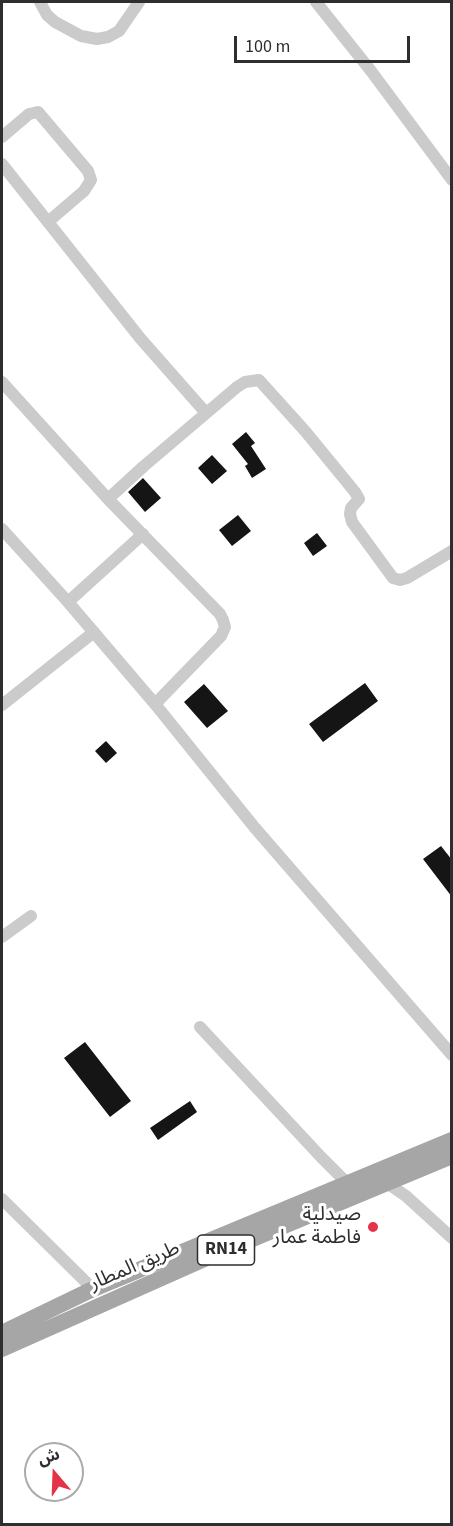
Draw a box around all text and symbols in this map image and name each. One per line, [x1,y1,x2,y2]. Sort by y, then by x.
scale bar [237,24,412,62]
text: 100 m [245,34,290,59]
place label: صيدلية فاطمة عمار [273,1204,361,1251]
marker: صيدلية فاطمة عمار [366,1220,380,1234]
road number: RN14 [198,1235,254,1265]
street label: طريق المطار [86,1237,184,1297]
north arrow [24,1442,84,1502]
text: ش [35,1443,63,1471]

